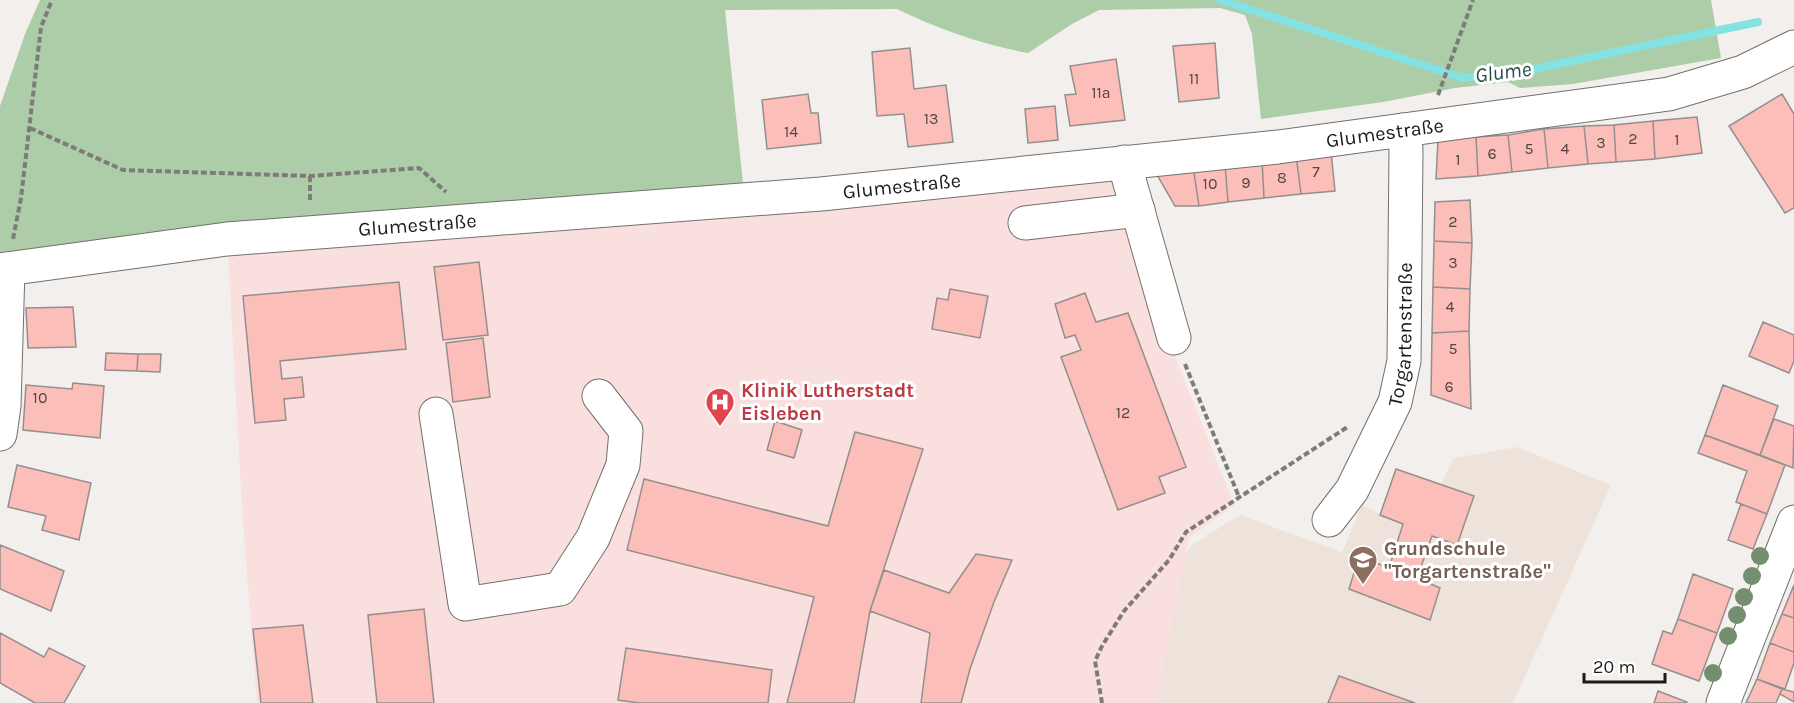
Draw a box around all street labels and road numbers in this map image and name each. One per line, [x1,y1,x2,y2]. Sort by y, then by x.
street label: Glumestraße [1325,114,1445,152]
street label: Glumestraße [842,169,962,204]
street label: Glumestraße [357,209,477,241]
street label: Torgartenstraße [1383,262,1417,409]

